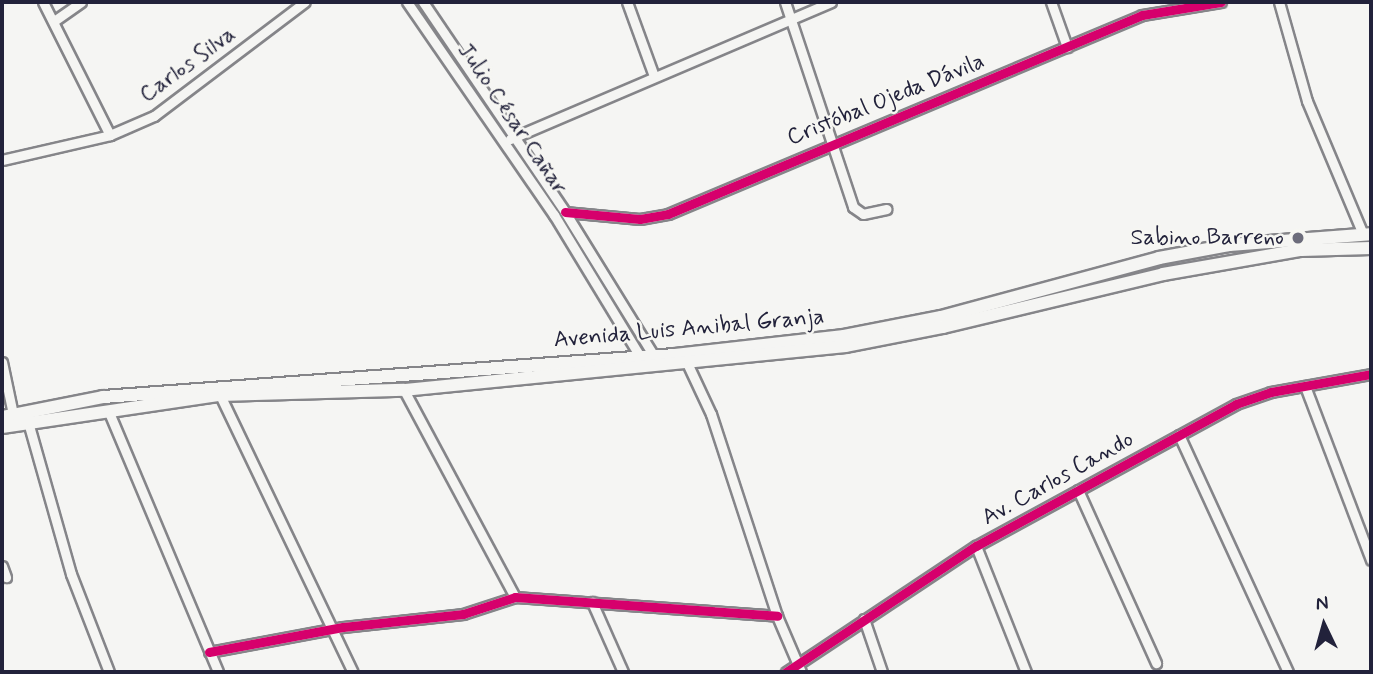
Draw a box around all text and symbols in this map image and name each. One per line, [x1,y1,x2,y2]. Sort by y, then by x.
street label: Carlos Silva [134,21,242,109]
street label: Julio César Cañar [450,37,574,201]
street label: Cristóbal Ojeda Dávila [780,47,992,153]
place label: Sabino Barreno [1131,224,1284,252]
marker: Sabino Barreno [1290,230,1306,246]
street label: Avenida Luis Anibal Granja [552,303,826,355]
street label: Av. Carlos Cando [979,427,1137,531]
north arrow [1289,590,1359,660]
text: N [1315,591,1330,617]

